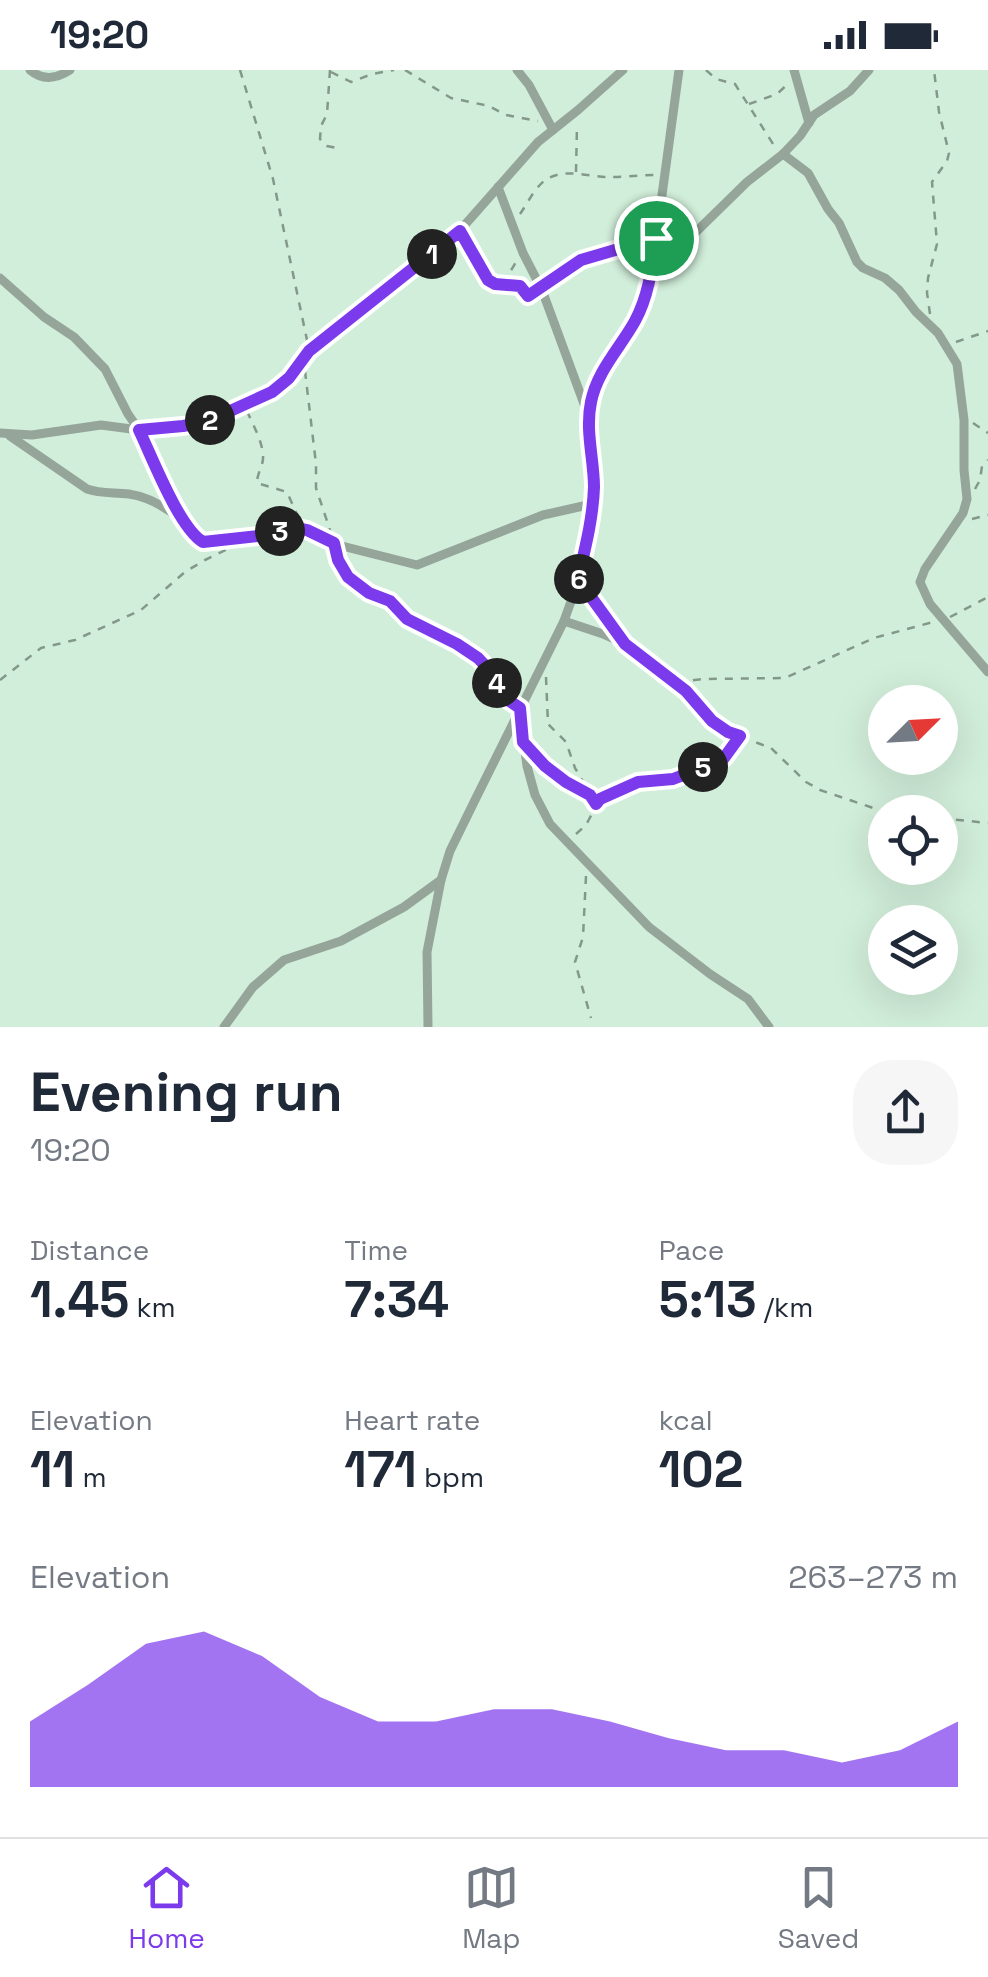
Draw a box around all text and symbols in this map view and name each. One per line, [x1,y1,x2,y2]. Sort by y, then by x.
text: 19:20 [50,11,149,59]
pin [614,196,699,281]
icon: arrive [629,211,684,266]
pin: 1 [407,229,457,279]
text: 1 [426,236,438,272]
pin: 2 [185,395,235,445]
text: 2 [202,402,218,438]
pin: 3 [255,506,305,556]
text: 3 [271,513,289,549]
pin: 6 [554,554,604,604]
text: 6 [570,561,588,597]
pin: 4 [472,658,522,708]
text: 4 [488,665,506,701]
north arrow [868,685,958,775]
map controls [868,685,958,995]
pin: 5 [678,742,728,792]
text: 5 [695,749,711,785]
button: locate [868,795,958,885]
button: layers [868,905,958,995]
text: Evening run [30,1057,343,1127]
button: share [853,1060,958,1165]
text: 19:20 [30,1130,111,1170]
text: Distance [30,1232,149,1268]
text: Time [344,1232,408,1268]
text: Pace [659,1232,724,1268]
text: 1.45 [30,1268,129,1332]
text: 7:34 [344,1268,449,1332]
text: 5:13 [659,1268,757,1332]
text: km [129,1289,176,1325]
text: /km [757,1289,813,1325]
text: Elevation [30,1402,153,1438]
text: Heart rate [344,1402,480,1438]
text: kcal [659,1402,713,1438]
text: 11 [30,1438,75,1502]
text: 171 [344,1438,417,1502]
text: 102 [659,1438,743,1502]
text: m [75,1459,106,1495]
text: bpm [417,1459,484,1495]
text: Elevation [30,1557,170,1597]
text: 263–273 m [788,1557,958,1597]
tab: Home [129,1860,205,1956]
tab: Map [462,1860,521,1956]
tab: Saved [778,1860,859,1956]

